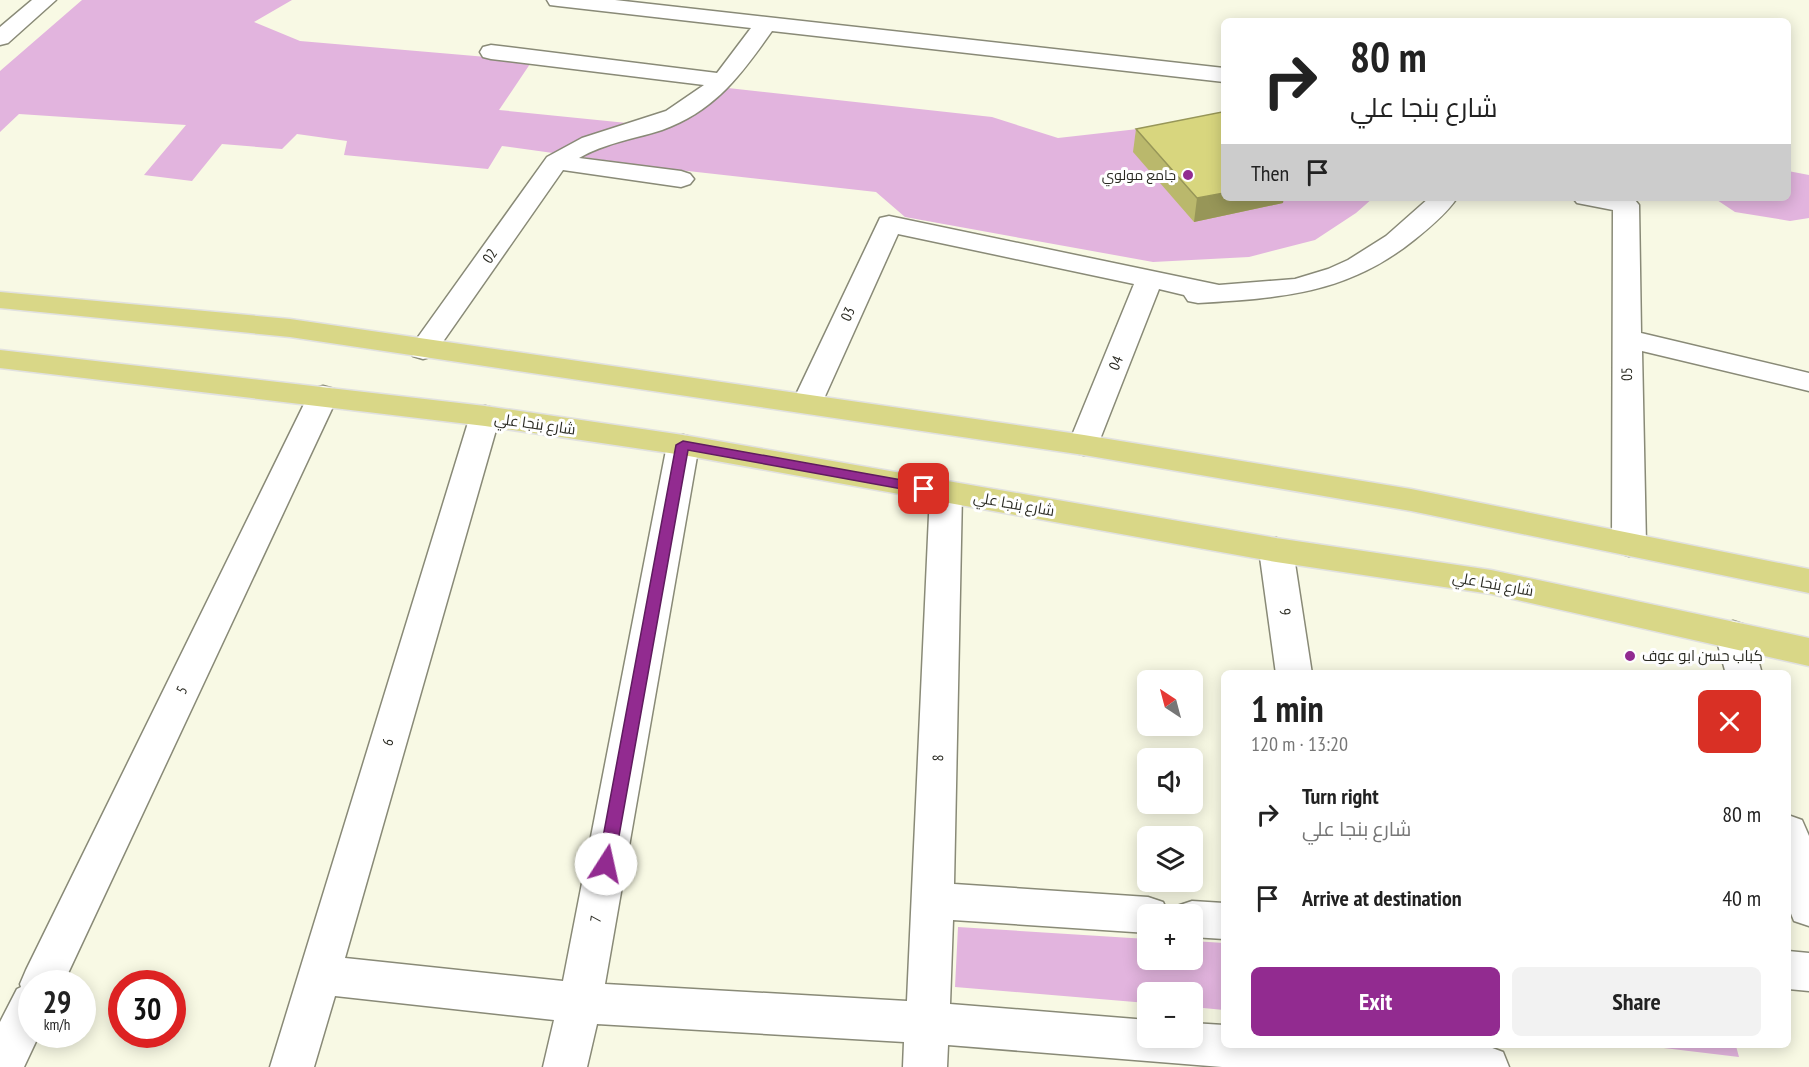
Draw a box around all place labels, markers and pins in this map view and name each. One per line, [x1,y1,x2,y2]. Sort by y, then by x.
place label: جامع مولوي [1102,166,1176,187]
marker: جامع مولوي [1181,168,1195,182]
pin [898,463,949,514]
place label: كباب حسن ابو عوف [1642,646,1763,666]
marker: كباب حسن ابو عوف [1623,649,1637,663]

